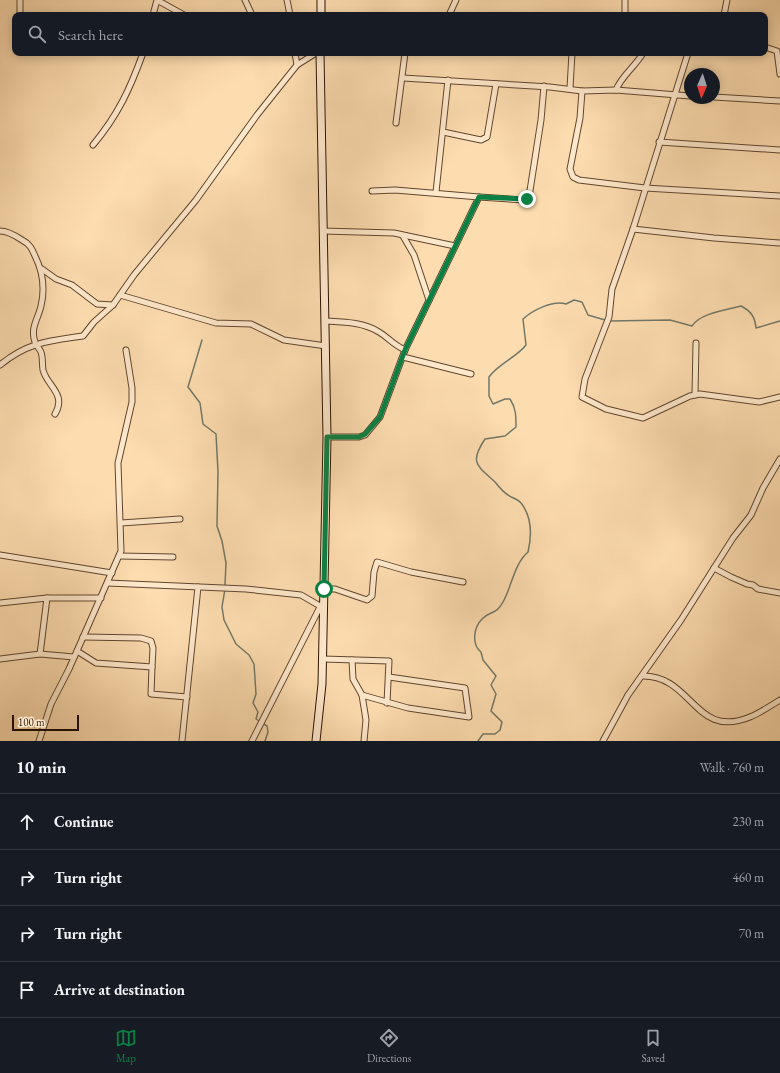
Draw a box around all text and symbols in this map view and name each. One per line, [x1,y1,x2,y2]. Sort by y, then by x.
search box [12,12,768,56]
icon: search [26,23,48,45]
text: Search here [58,25,123,44]
north arrow [684,68,720,104]
route end [518,190,536,208]
route start [315,580,333,598]
scale bar [12,713,79,732]
text: 100 m [18,715,45,729]
text: 10 min [16,756,66,778]
text: Walk · 760 m [700,759,764,776]
icon: ahead [16,811,38,833]
text: Continue [54,812,114,831]
text: 230 m [733,813,764,830]
icon: right [16,867,38,889]
text: Turn right [54,868,122,887]
text: 460 m [733,869,764,886]
icon: right [16,923,38,945]
text: Turn right [54,924,122,943]
text: 70 m [739,925,764,942]
icon: arrive [16,979,38,1001]
text: Arrive at destination [54,980,185,999]
tab: Map [115,1027,137,1065]
tab: Directions [367,1027,411,1065]
tab: Saved [641,1027,665,1065]

